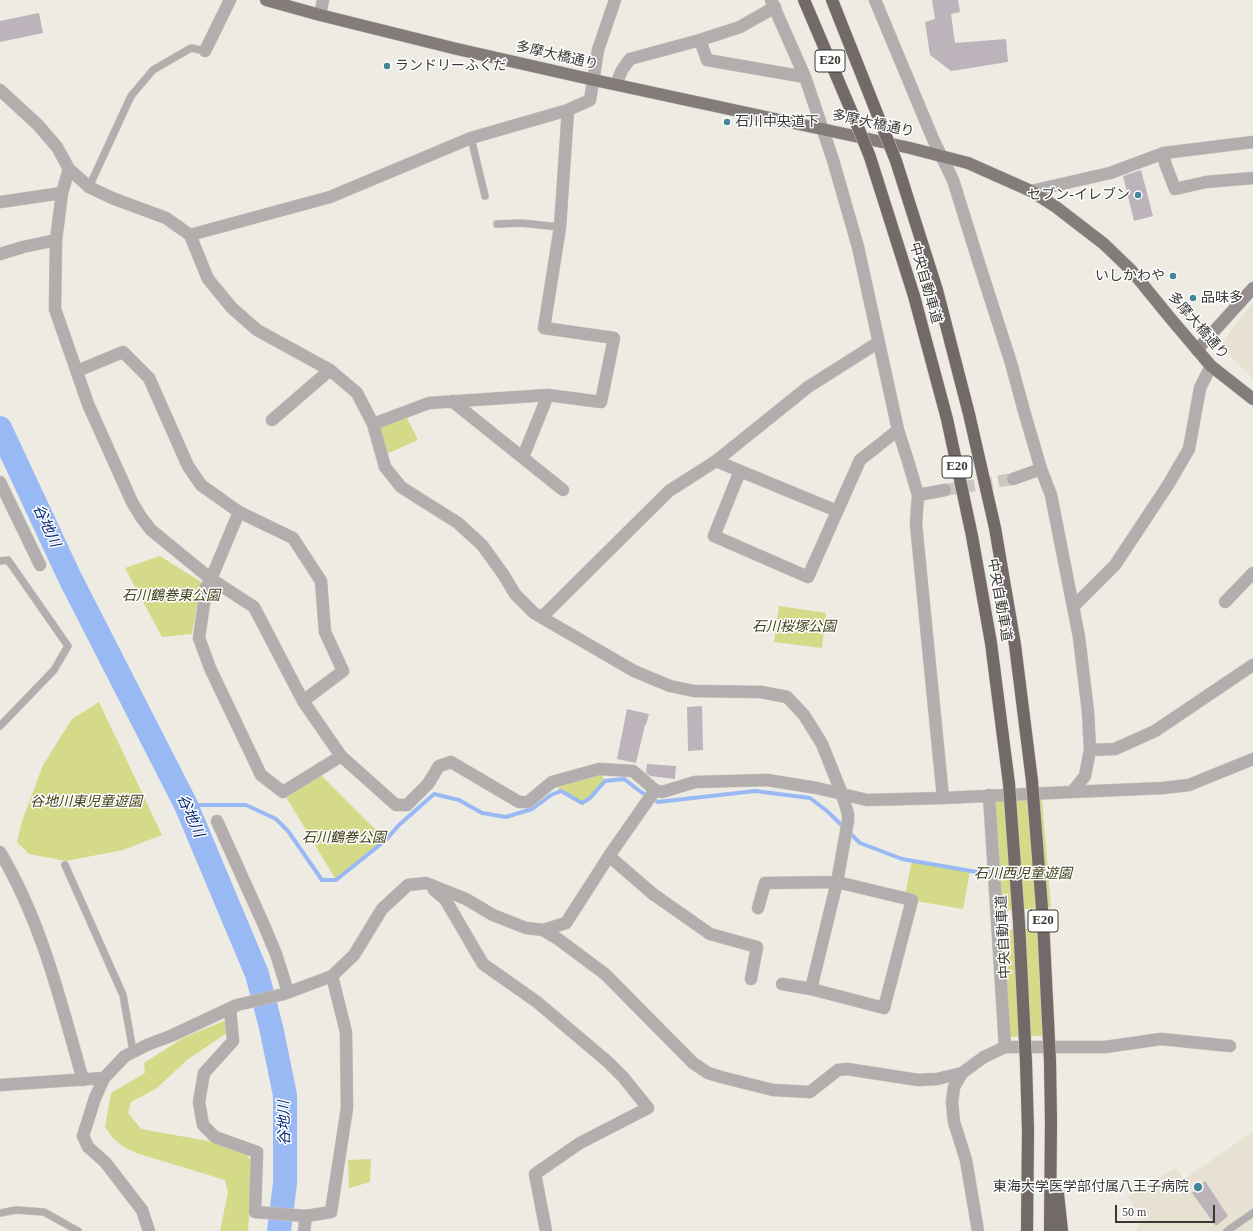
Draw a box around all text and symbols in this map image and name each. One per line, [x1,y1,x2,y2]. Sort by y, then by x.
street label: 多摩大橋通り [514,38,600,74]
road number: E20 [815,50,845,72]
place label: ランドリーふくだ [395,58,507,74]
marker: ランドリーふくだ [382,61,392,71]
street label: 多摩大橋通り [830,107,916,141]
place label: 石川中央道下 [735,114,819,130]
marker: 石川中央道下 [722,117,732,127]
place label: セブン-イレブン [1027,187,1130,203]
marker: セブン-イレブン [1133,190,1143,200]
street label: 中央自動車道 [905,240,945,326]
place label: いしかわや [1095,268,1165,284]
marker: いしかわや [1168,271,1178,281]
street label: 多摩大橋通り [1164,289,1232,363]
place label: 品味多 [1201,290,1243,306]
marker: 品味多 [1188,293,1198,303]
road number: E20 [942,456,972,478]
water label: 谷地川 [28,502,64,550]
street label: 中央自動車道 [983,557,1015,643]
park label: 石川鶴巻東公園 [122,588,220,604]
park label: 石川桜塚公園 [752,619,836,635]
water label: 谷地川 [173,792,207,840]
park label: 谷地川東児童遊園 [30,794,142,810]
park label: 石川鶴巻公園 [302,830,386,846]
park label: 石川西児童遊園 [974,866,1072,882]
street label: 中央自動車道 [993,895,1015,979]
road number: E20 [1028,910,1058,932]
water label: 谷地川 [276,1100,294,1146]
place label: 東海大学医学部付属八王子病院 [993,1179,1189,1195]
marker: 東海大学医学部付属八王子病院 [1192,1181,1204,1193]
scale bar [1117,1197,1217,1223]
text: 50 m [1122,1205,1146,1219]

